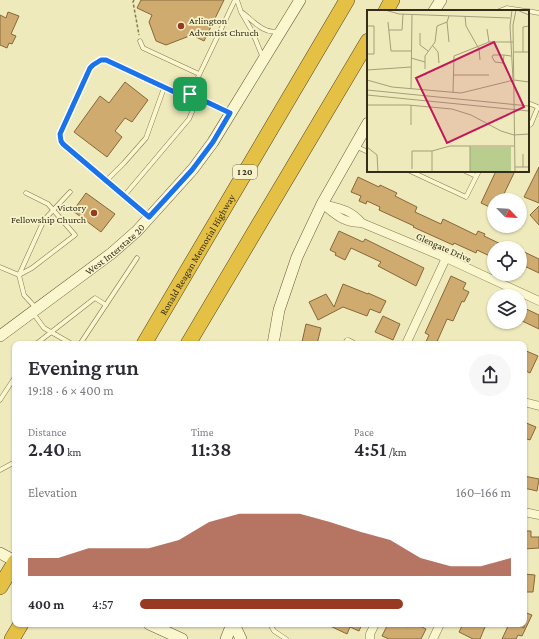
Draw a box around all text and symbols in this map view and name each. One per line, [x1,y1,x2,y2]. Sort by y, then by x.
inset map [367,10,529,172]
place label: Arlington Adventist Chruch [189,15,260,38]
marker: Arlington Adventist Chruch [176,21,186,31]
pin [173,77,207,111]
icon: arrive [179,83,201,105]
road number: I 20 [233,165,257,179]
street label: Ronald Reagan Memorial Highway [157,192,237,317]
north arrow [487,193,527,233]
map controls [487,193,527,329]
place label: Victory Fellowship Church [11,202,87,225]
marker: Victory Fellowship Church [89,208,99,218]
street label: West Interstate 20 [83,221,147,277]
street label: Glengate Drive [414,230,474,265]
button: locate [487,241,527,281]
button: layers [487,289,527,329]
button: share [469,354,511,396]
text: Evening run [28,355,139,380]
text: 19:18 · 6 × 400 m [28,383,114,398]
text: Distance [28,426,66,438]
text: Time [191,426,214,438]
text: Pace [354,426,374,438]
text: 2.40 [28,438,65,460]
text: 11:38 [191,438,231,460]
text: 4:51 [354,438,386,460]
text: km [65,446,81,458]
text: /km [386,446,407,458]
text: Elevation [28,485,77,500]
text: 160–166 m [456,485,511,500]
text: 400 m [28,597,64,612]
text: 4:57 [92,597,113,612]

